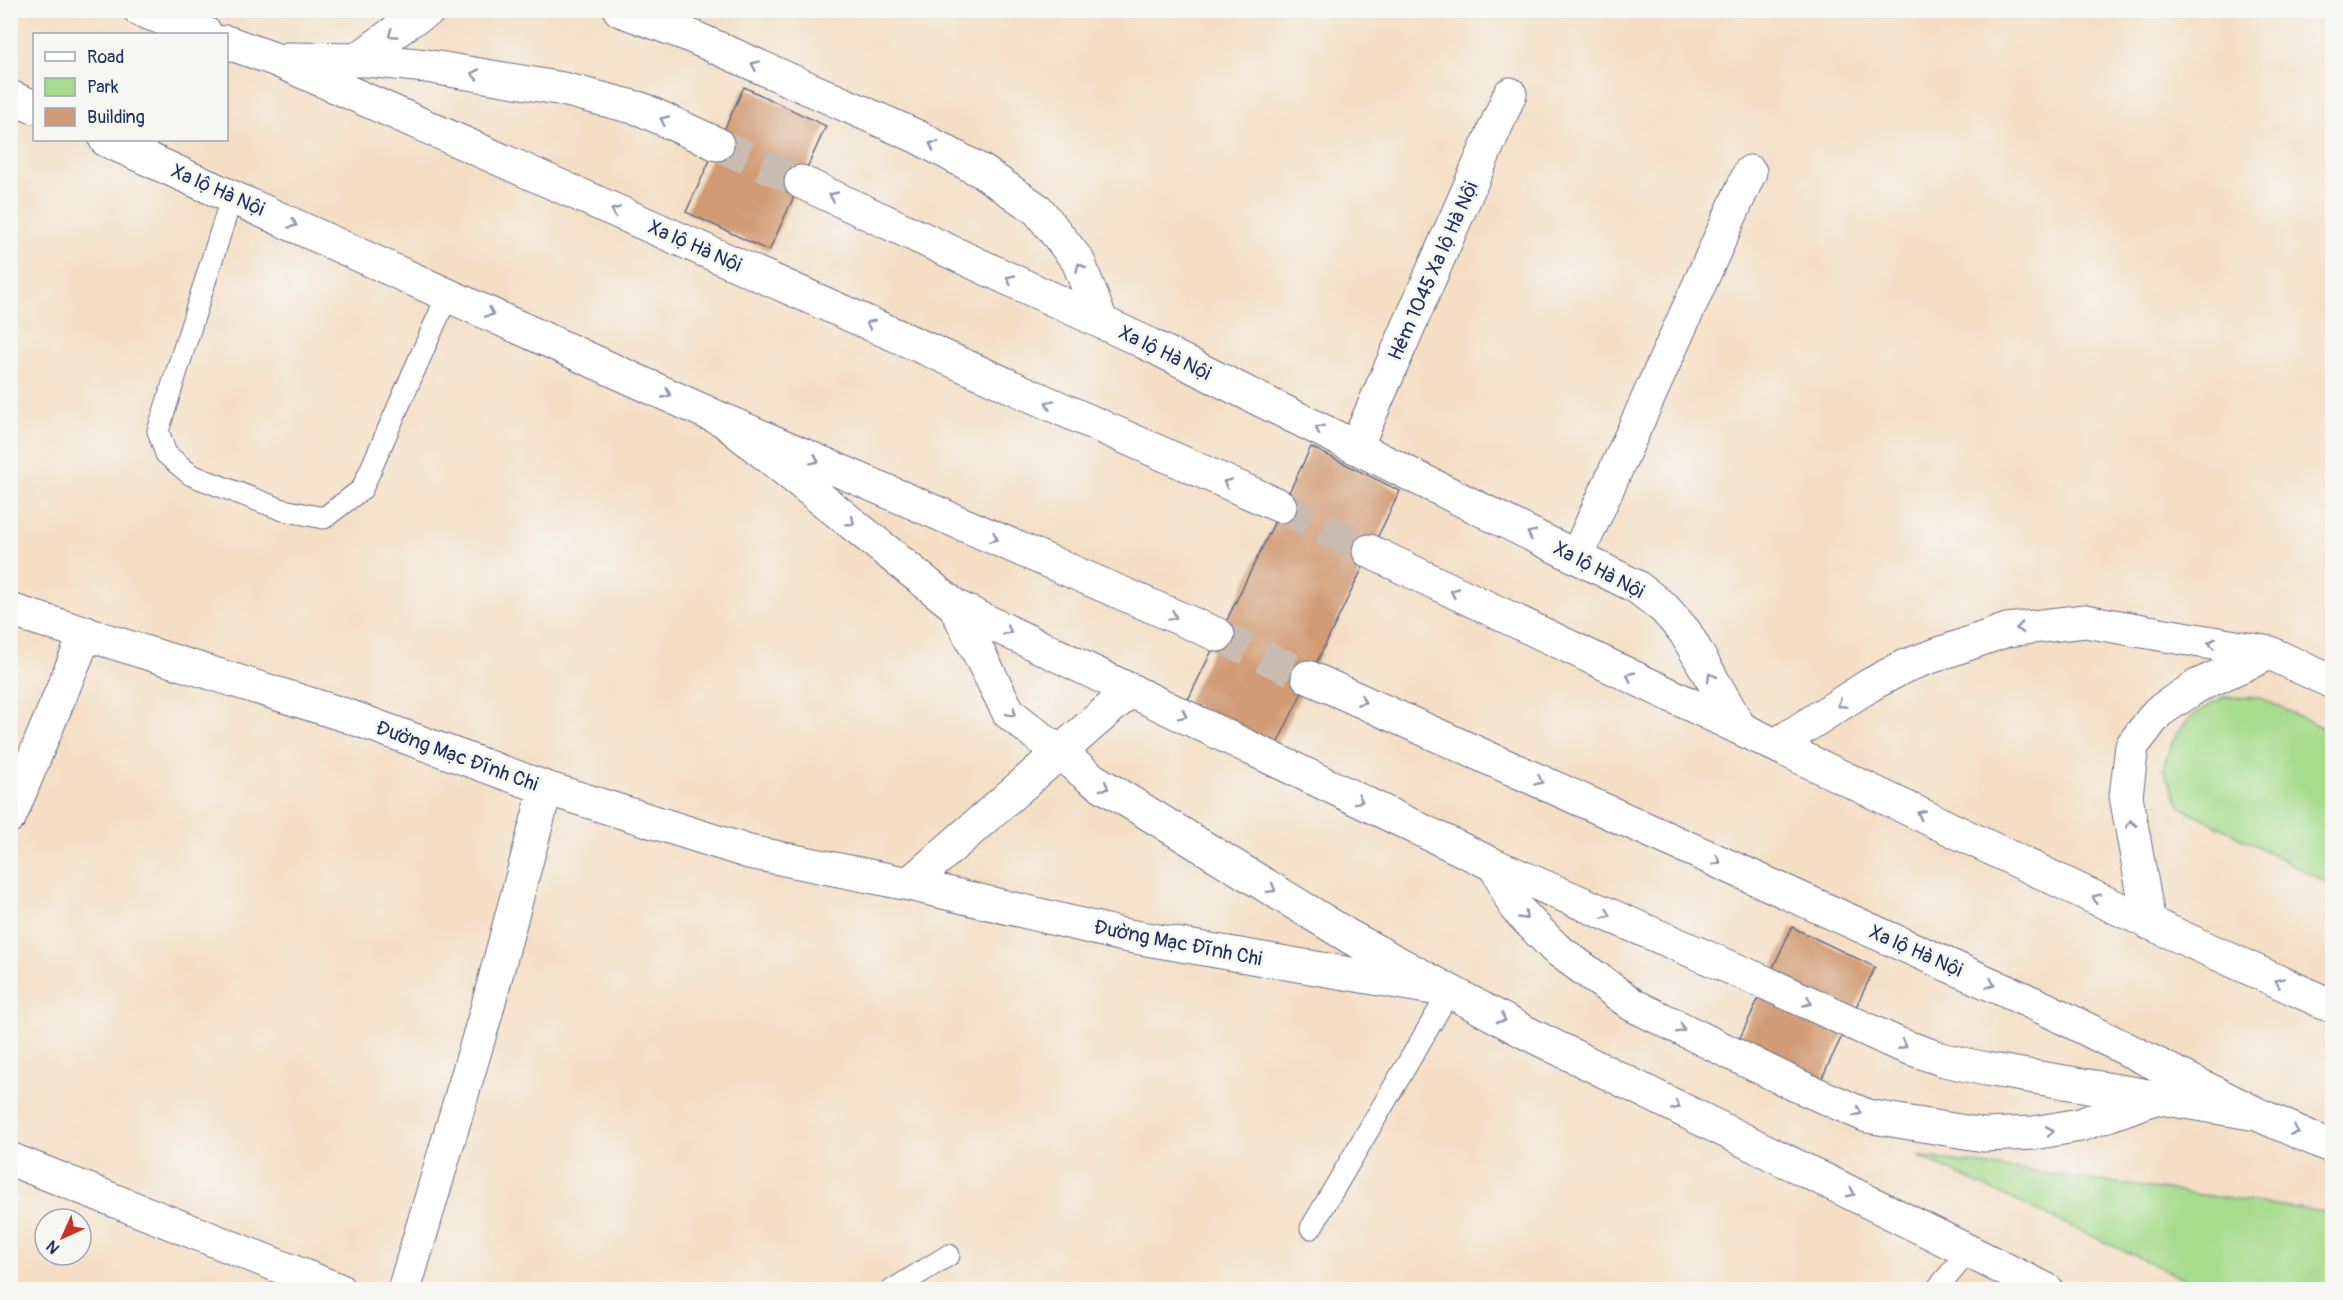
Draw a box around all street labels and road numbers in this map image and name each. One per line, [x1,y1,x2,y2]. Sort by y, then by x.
street label: Xa lộ Hà Nội [168,158,268,222]
street label: Hẻm 1045 Xa lộ Hà Nội [1382,178,1484,364]
street label: Xa lộ Hà Nội [645,214,745,278]
street label: Xa lộ Hà Nội [1115,320,1215,386]
street label: Xa lộ Hà Nội [1549,536,1649,604]
street label: Đường Mạc Đĩnh Chi [372,715,542,797]
street label: Đường Mạc Đĩnh Chi [1092,914,1264,972]
street label: Xa lộ Hà Nội [1866,919,1966,983]

